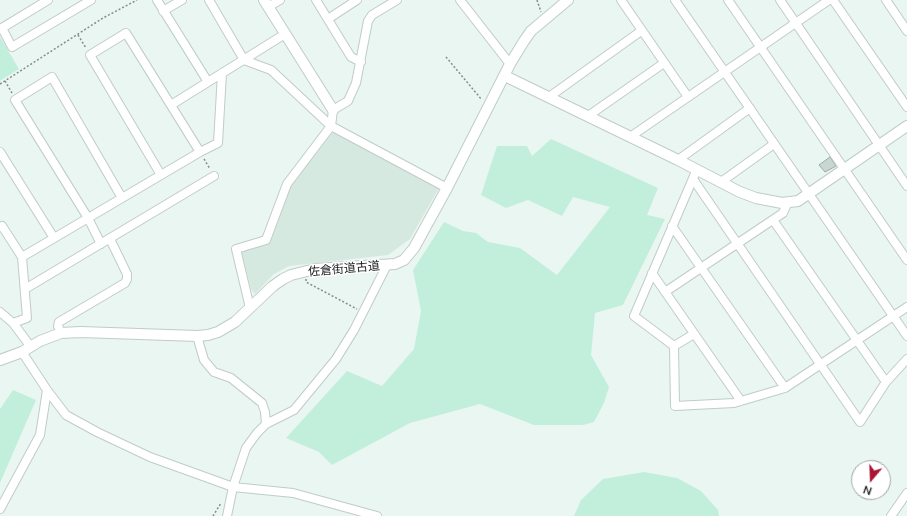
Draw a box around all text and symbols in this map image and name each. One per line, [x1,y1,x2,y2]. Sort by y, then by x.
street label: 佐倉街道古道 [308,259,380,279]
north arrow [851,460,891,500]
text: N [861,482,874,498]

